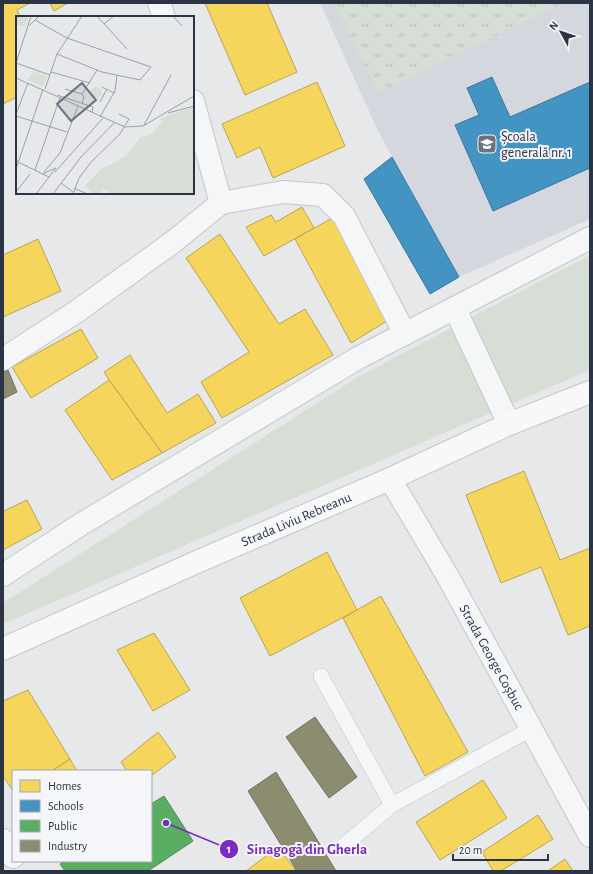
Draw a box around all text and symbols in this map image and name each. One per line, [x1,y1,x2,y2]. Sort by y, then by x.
north arrow [541,12,581,52]
inset map [16,16,194,194]
text: N [547,19,560,32]
place label: Școala generală nr. 1 [501,130,572,160]
school or university icon: Școala generală nr. 1 [476,133,498,155]
street label: Strada Liviu Rebreanu [239,490,354,549]
street label: Strada George Coșbuc [455,602,526,714]
legend [12,770,152,862]
text: Homes [48,780,81,792]
text: Schools [48,800,83,812]
text: Public [48,820,77,832]
callout: Sinagogă din Gherla [219,835,375,862]
scale bar [453,836,548,862]
text: Industry [48,840,87,853]
text: Sinagogă din Gherla [247,842,367,857]
text: 1 [227,843,231,855]
text: 20 m [459,844,482,856]

